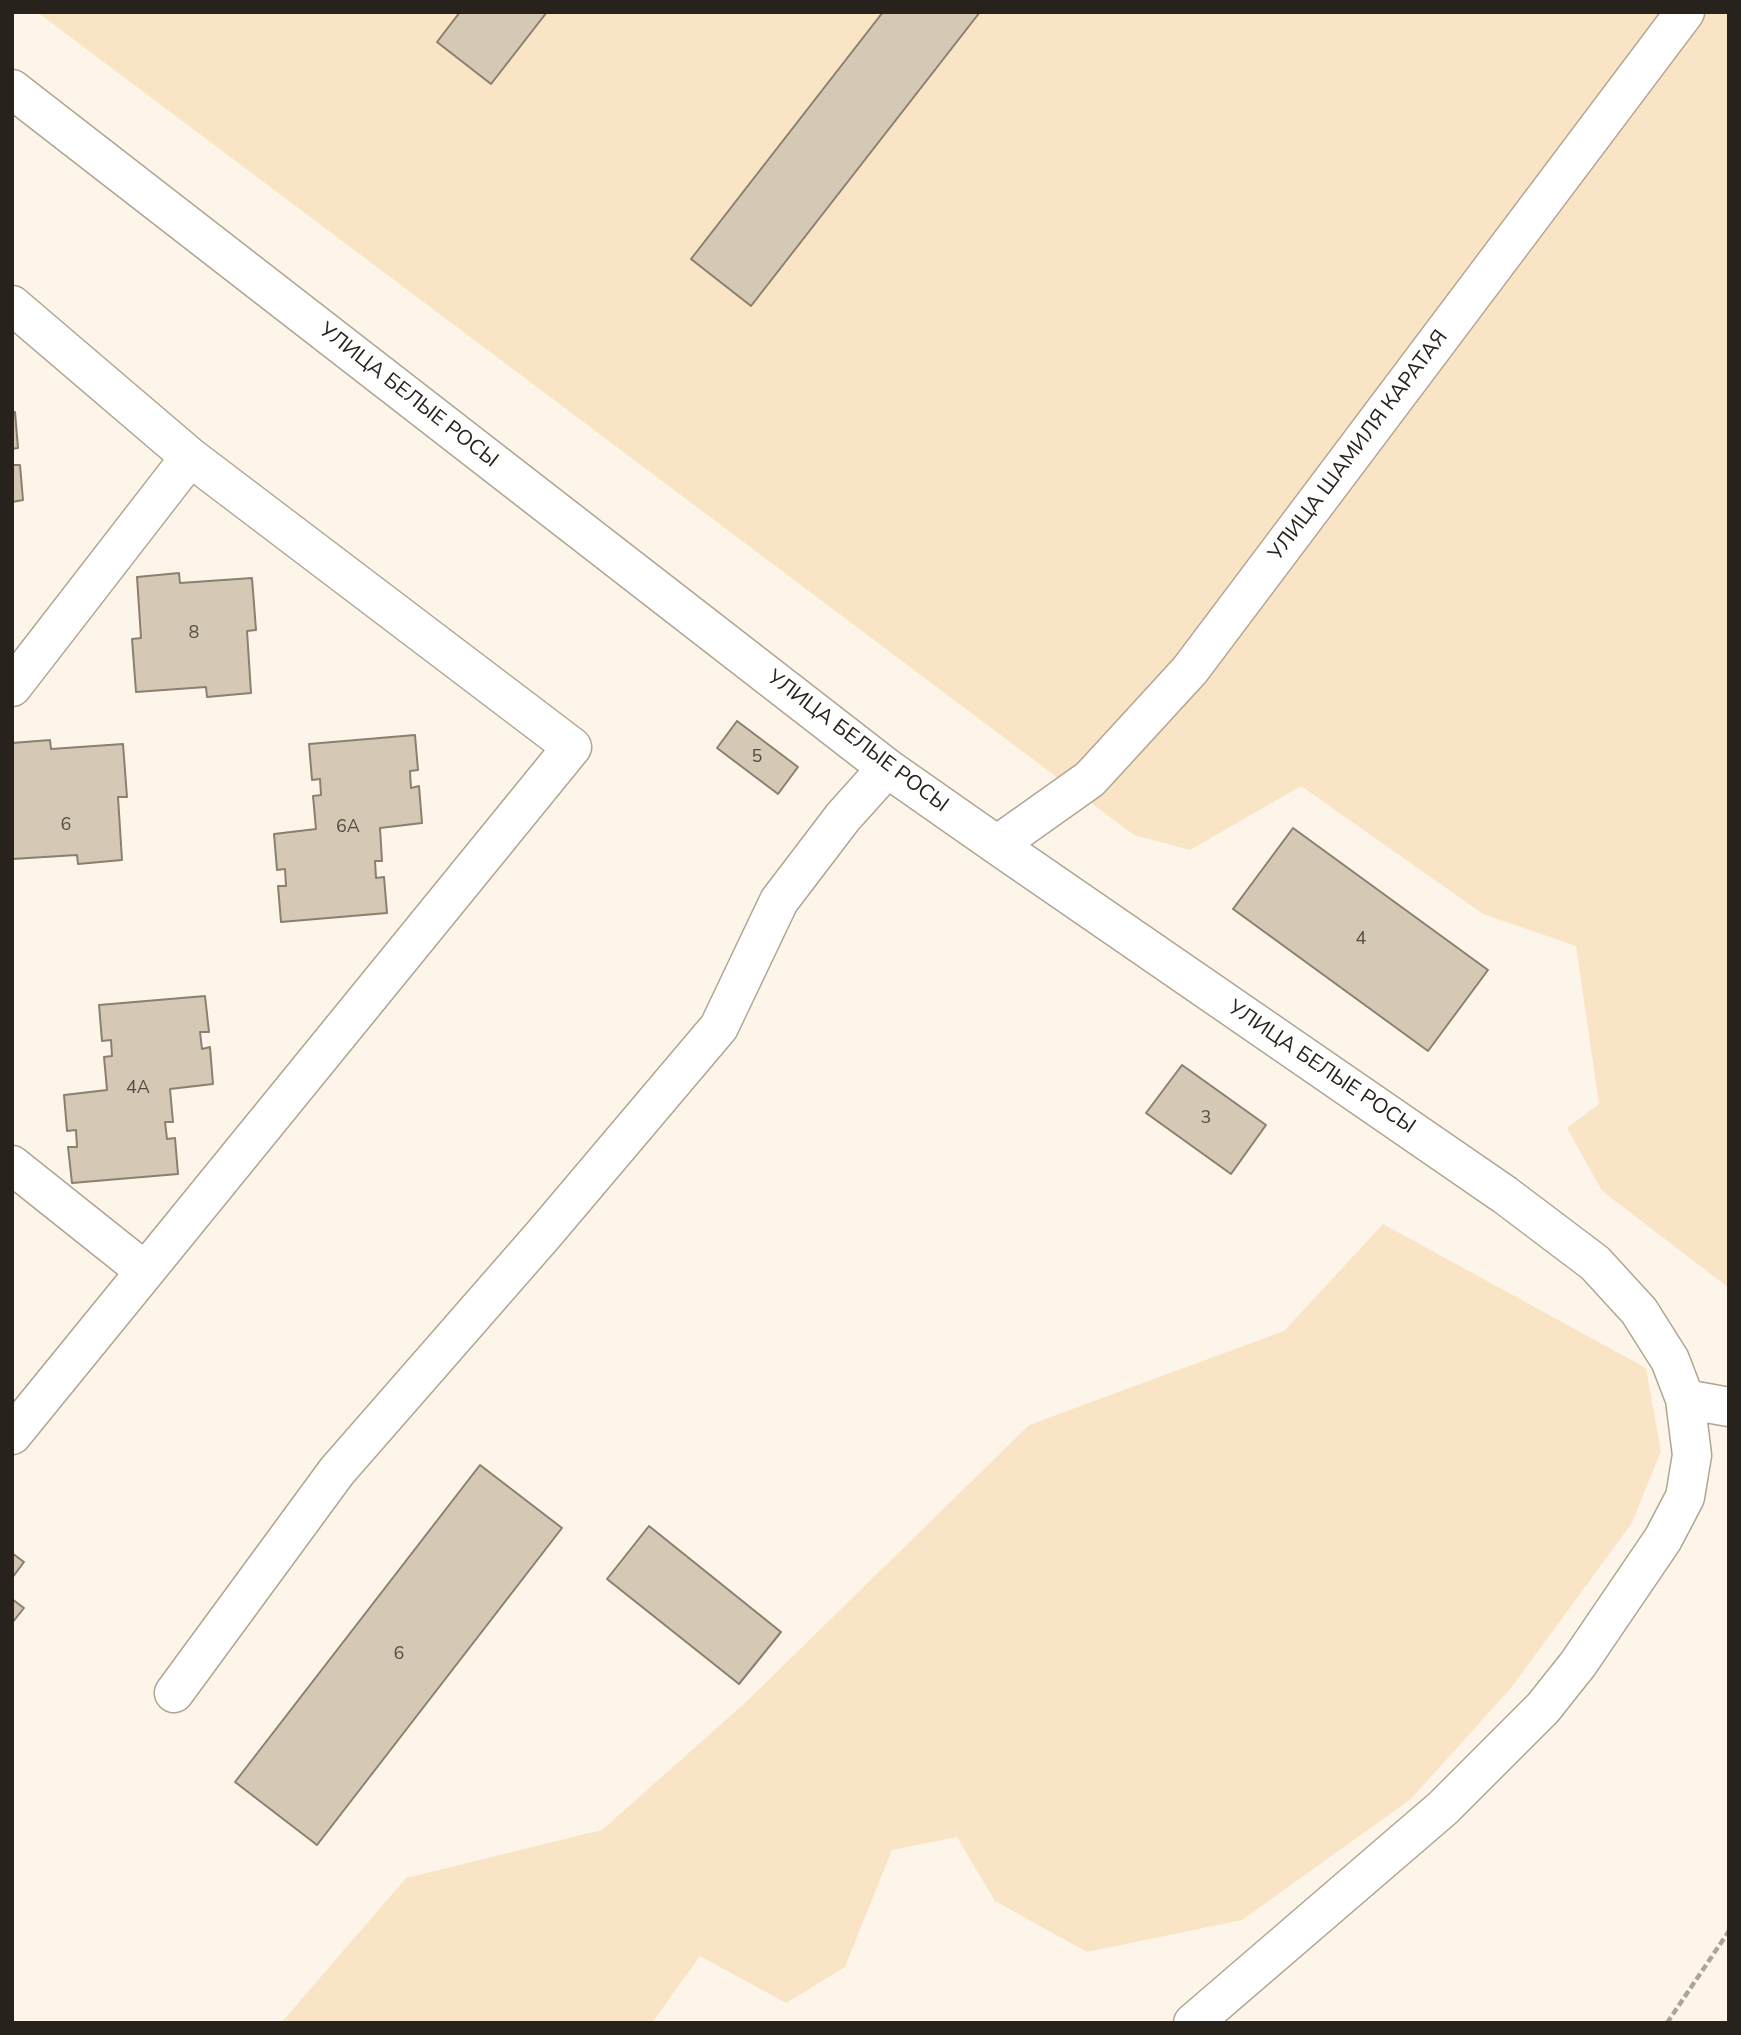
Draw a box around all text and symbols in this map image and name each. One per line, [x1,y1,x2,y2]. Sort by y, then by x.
street label: УЛИЦА БЕЛЫЕ РОСЫ [313,318,503,474]
street label: УЛИЦА ШАМИЛЯ КАРАТАЯ [1264,326,1454,566]
house number: 8 [189,623,199,645]
street label: УЛИЦА БЕЛЫЕ РОСЫ [761,666,953,818]
house number: 5 [752,747,762,769]
house number: 6 [61,815,71,837]
house number: 6А [336,817,360,839]
house number: 4 [1356,929,1366,951]
street label: УЛИЦА БЕЛЫЕ РОСЫ [1223,996,1419,1140]
house number: 4А [126,1078,150,1100]
house number: 3 [1201,1108,1211,1130]
house number: 6 [394,1644,404,1666]

